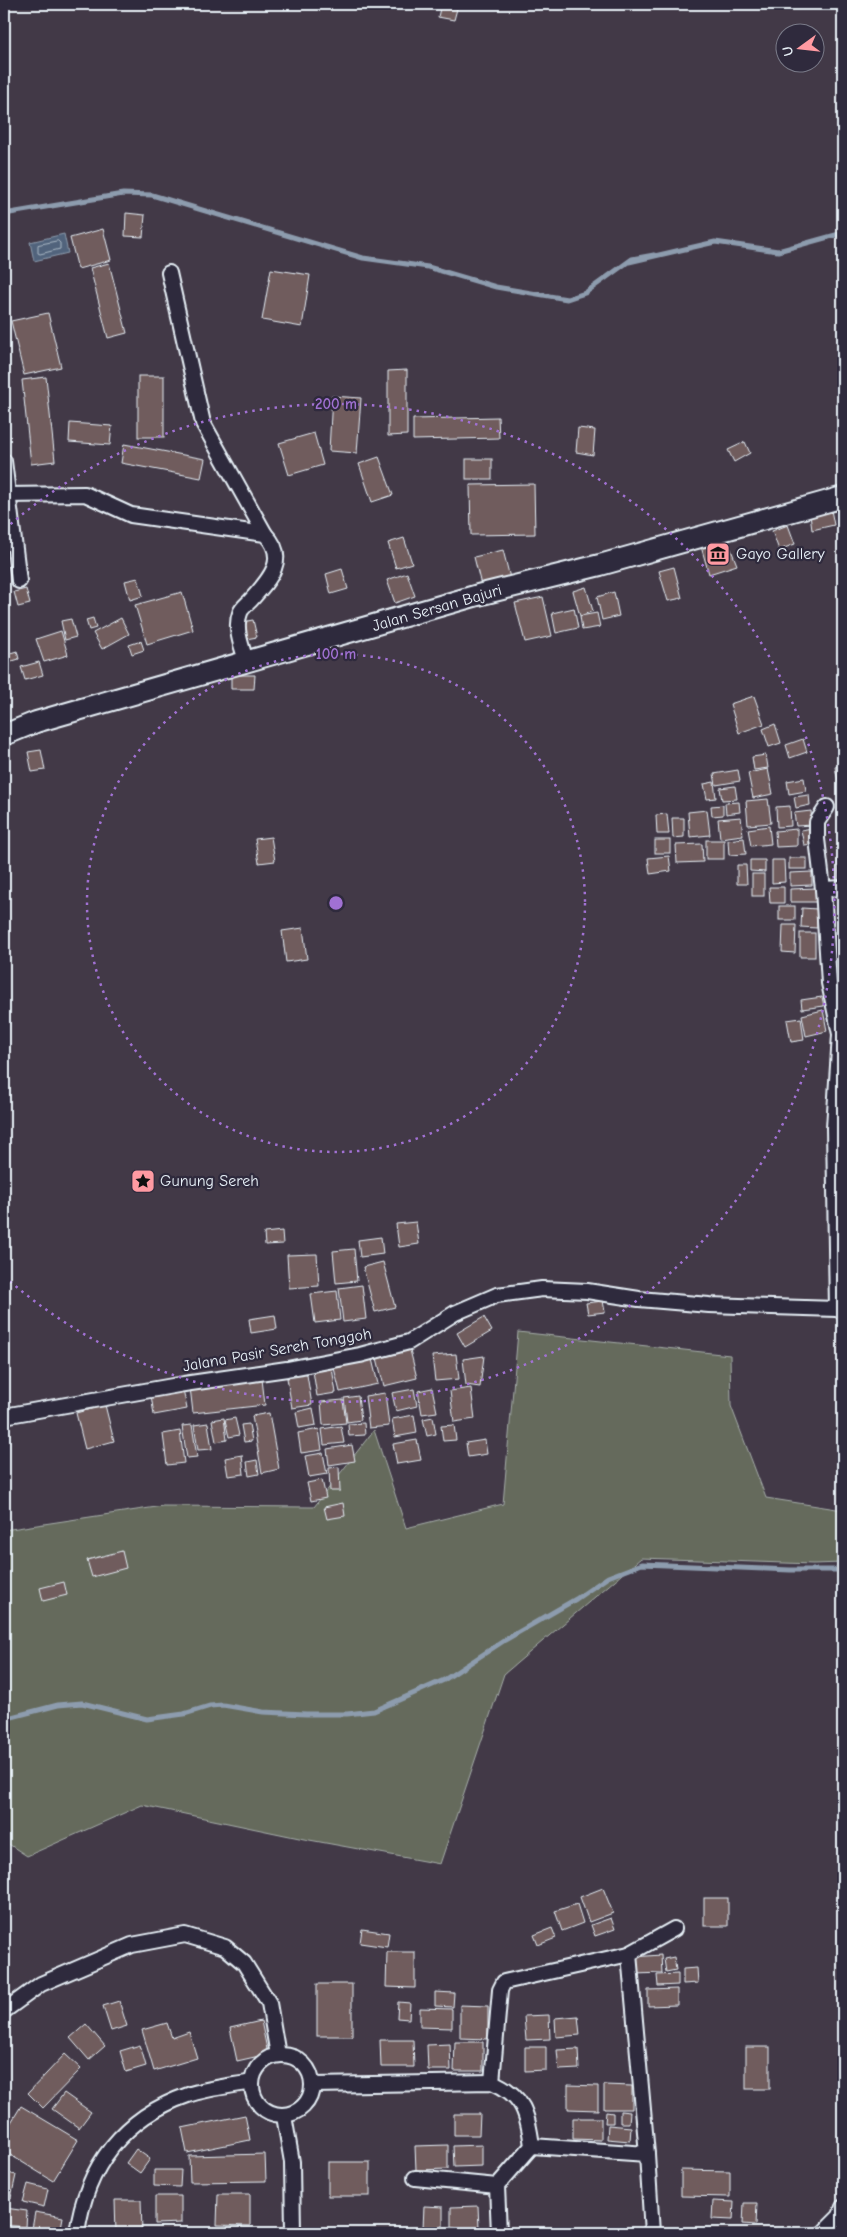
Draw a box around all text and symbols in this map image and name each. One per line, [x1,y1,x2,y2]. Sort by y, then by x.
north arrow [774,22,824,72]
text: U [779,45,797,58]
text: 200 m [315,395,357,413]
museum icon: Gayo Gallery [705,541,731,567]
place label: Gayo Gallery [736,545,826,563]
street label: Jalan Sersan Bajuri [370,581,504,635]
text: 100 m [316,645,356,663]
centre of rings [327,894,345,912]
place icon: Gunung Sereh [130,1168,156,1194]
place label: Gunung Sereh [160,1172,259,1190]
street label: Jalana Pasir Sereh Tonggoh [181,1325,373,1375]

